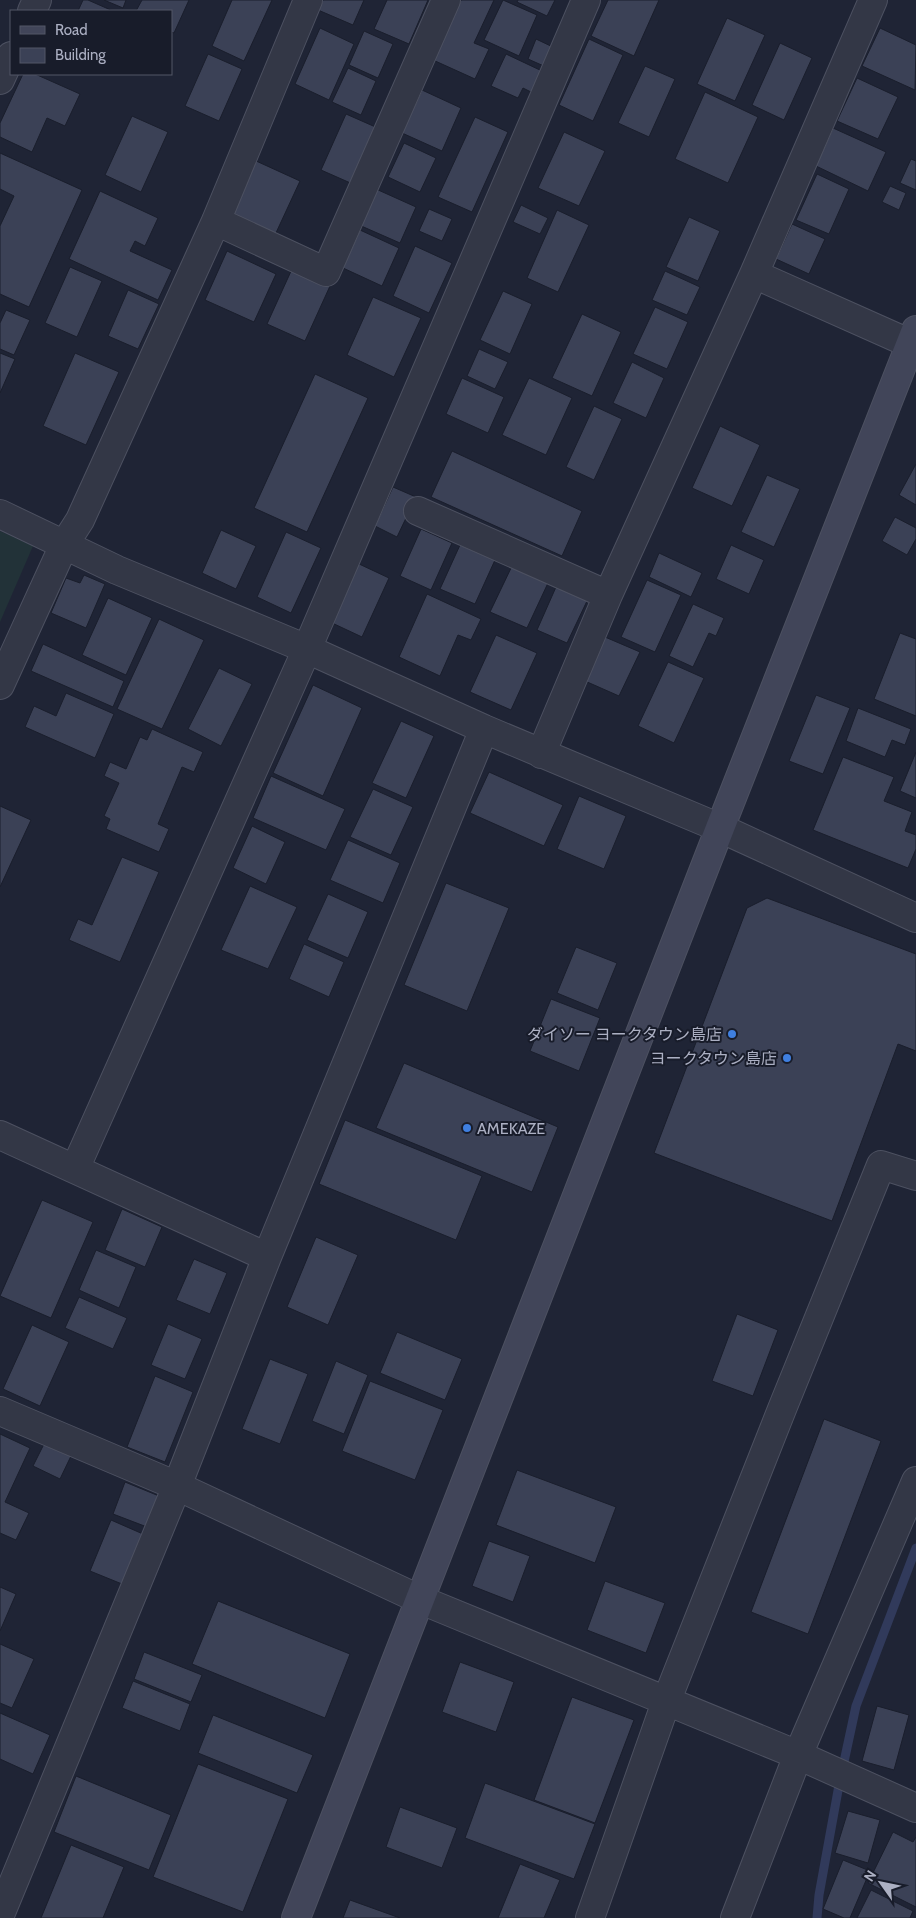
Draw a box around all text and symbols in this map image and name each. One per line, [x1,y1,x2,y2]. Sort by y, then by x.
legend [10,10,172,75]
text: Road [55,21,88,39]
text: Building [55,46,106,64]
place label: ダイソー ヨークタウン島店 [527,1025,722,1044]
marker: ダイソー ヨークタウン島店 [726,1028,738,1040]
place label: ヨークタウン島店 [650,1049,777,1068]
marker: ヨークタウン島店 [781,1052,793,1064]
place label: AMEKAZE [477,1119,545,1138]
marker: AMEKAZE [461,1122,473,1134]
north arrow [856,1858,906,1908]
text: N [860,1867,880,1885]

